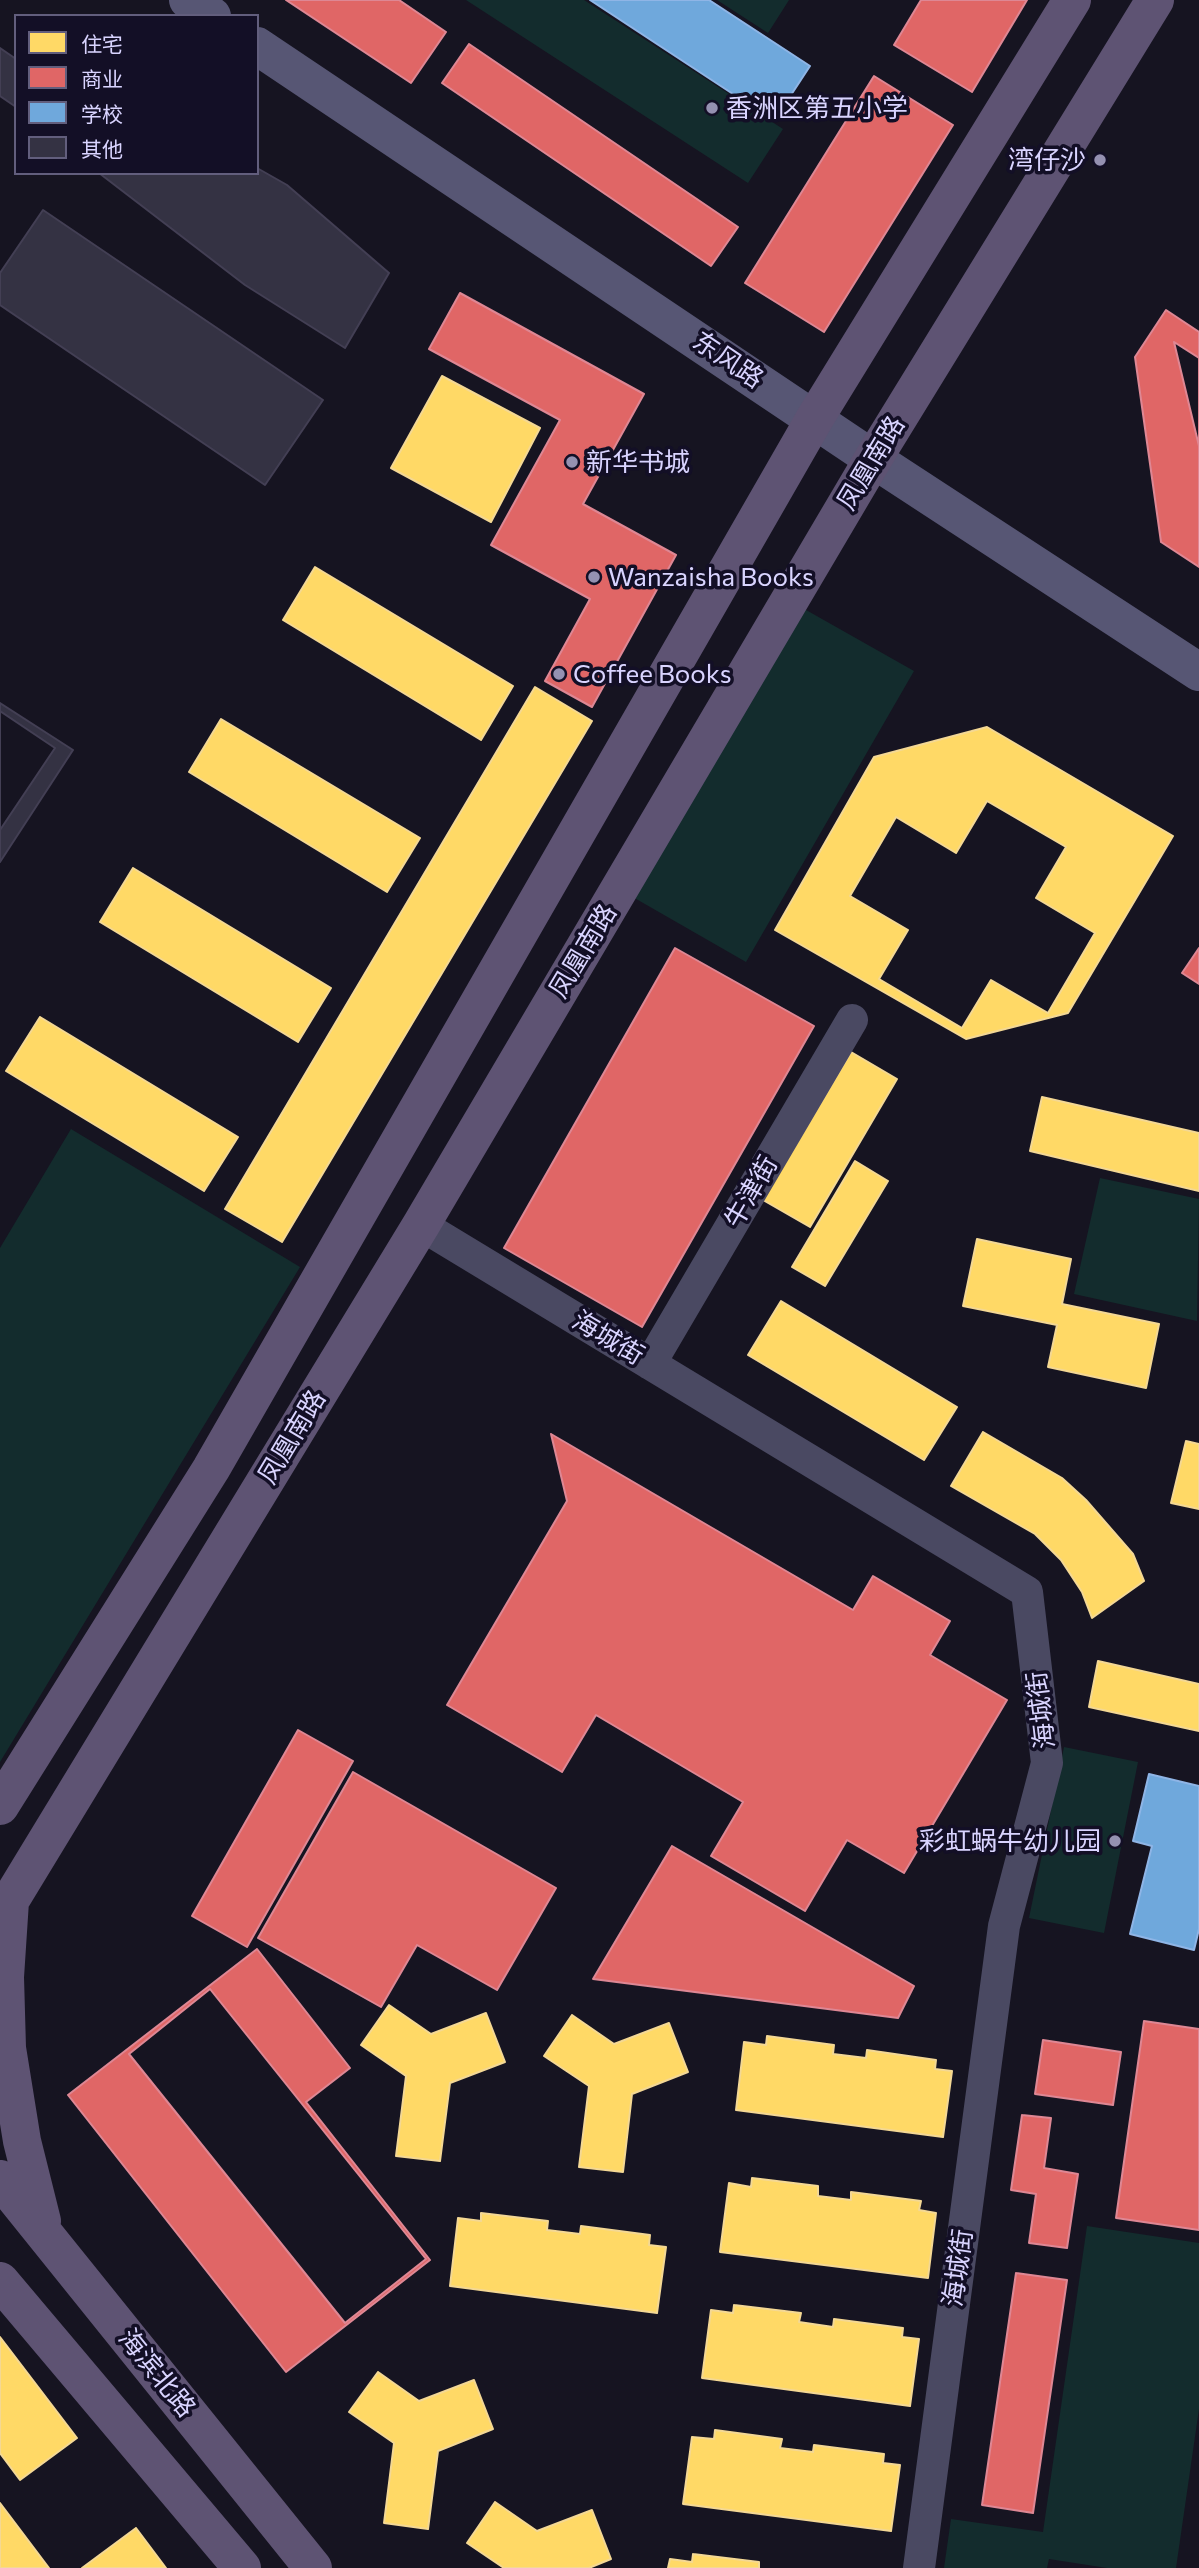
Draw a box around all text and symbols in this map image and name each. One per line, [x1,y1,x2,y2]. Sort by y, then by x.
legend [14,14,259,175]
text: 住宅 [81,31,123,56]
text: 商业 [81,66,123,91]
place label: 香洲区第五小学 [726,92,908,124]
marker: 香洲区第五小学 [704,100,720,116]
text: 学校 [81,101,123,126]
text: 其他 [81,136,123,161]
place label: 湾仔沙 [1008,144,1086,176]
marker: 湾仔沙 [1092,152,1108,168]
street label: 东风路 [687,325,769,395]
street label: 凤凰南路 [831,410,911,516]
place label: 新华书城 [586,446,690,478]
marker: 新华书城 [564,454,580,470]
place label: Wanzaisha Books [608,561,814,593]
marker: Wanzaisha Books [586,569,602,585]
place label: Coffee Books [573,658,732,690]
marker: Coffee Books [551,666,567,682]
street label: 凤凰南路 [543,898,623,1004]
street label: 牛津街 [718,1150,784,1234]
street label: 海城街 [567,1305,649,1371]
street label: 凤凰南路 [252,1384,332,1490]
street label: 海城街 [1021,1669,1061,1751]
place label: 彩虹蜗牛幼儿园 [919,1825,1101,1857]
marker: 彩虹蜗牛幼儿园 [1107,1833,1123,1849]
street label: 海城街 [937,2227,979,2309]
street label: 海滨北路 [112,2323,202,2423]

